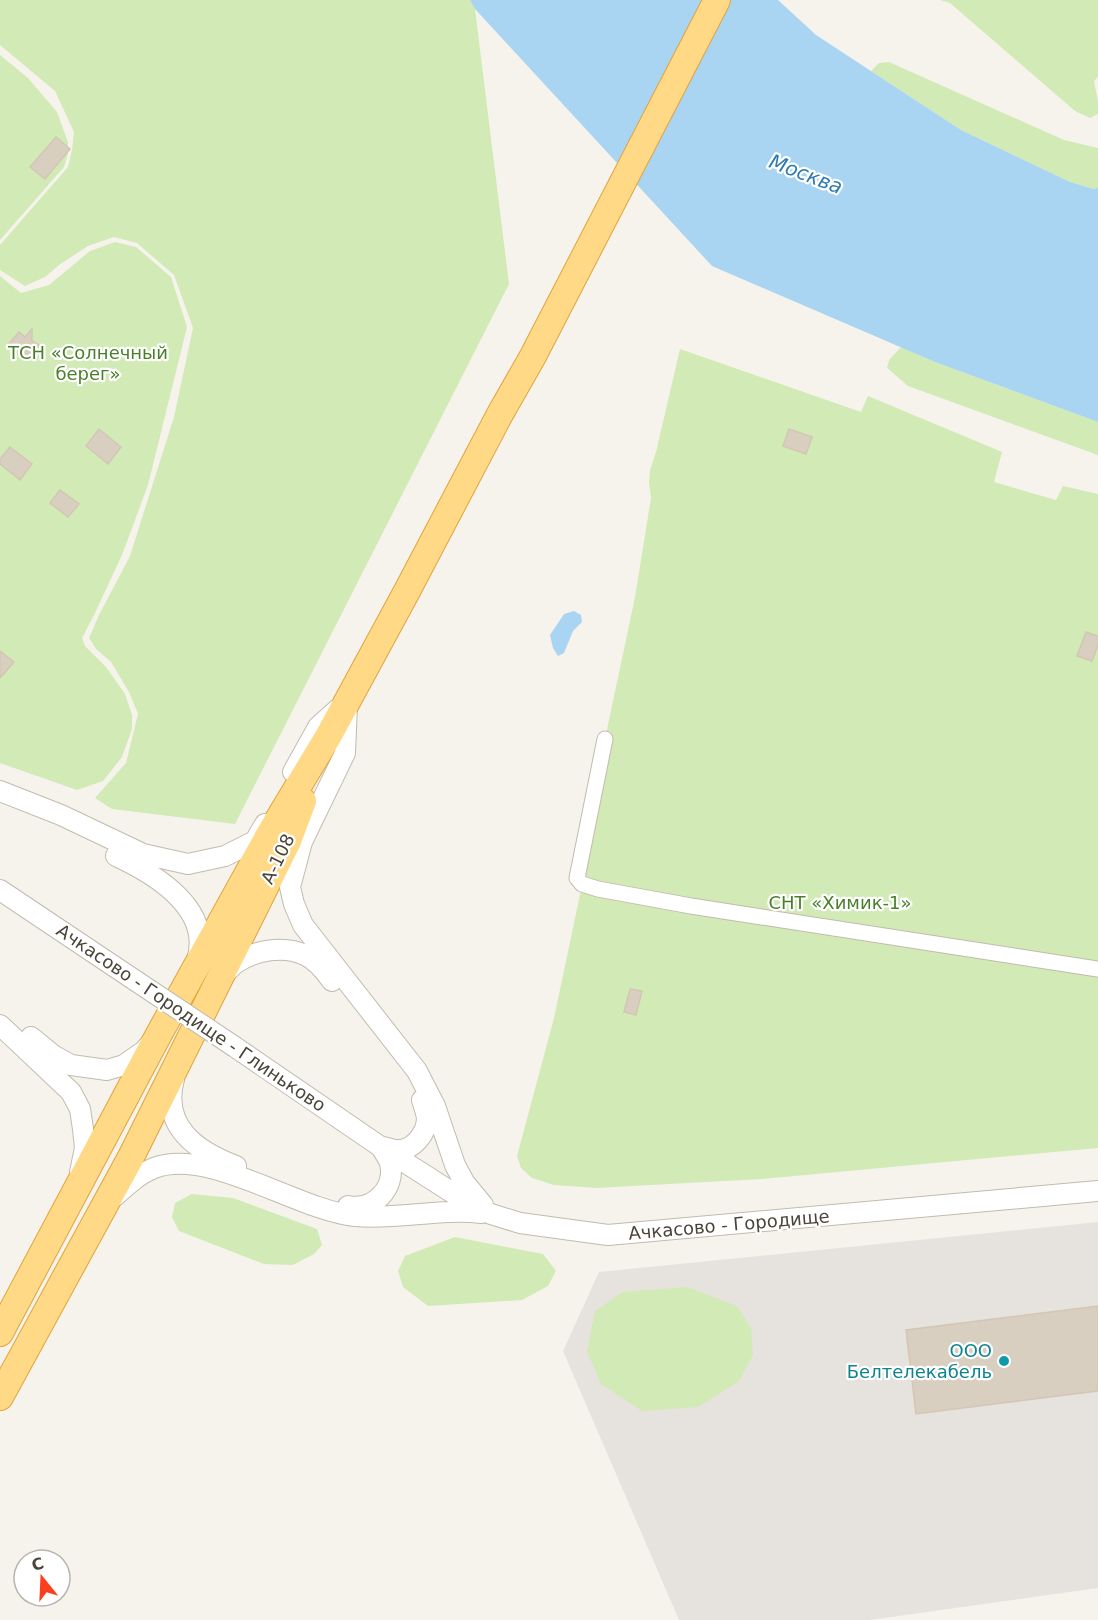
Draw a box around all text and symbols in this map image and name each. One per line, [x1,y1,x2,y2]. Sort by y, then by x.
water label: Москва [766,149,846,199]
park label: ТСН «Солнечный берег» [7,342,168,384]
street label: А-108 [256,830,299,887]
park label: СНТ «Химик-1» [769,892,911,913]
street label: Ачкасово - Городище - Глиньково [53,919,330,1116]
street label: Ачкасово - Городище [627,1205,830,1244]
place label: ООО Белтелекабель [847,1340,992,1382]
marker: ООО Белтелекабель [997,1354,1011,1368]
north arrow [12,1548,72,1608]
text: С [29,1553,46,1575]

